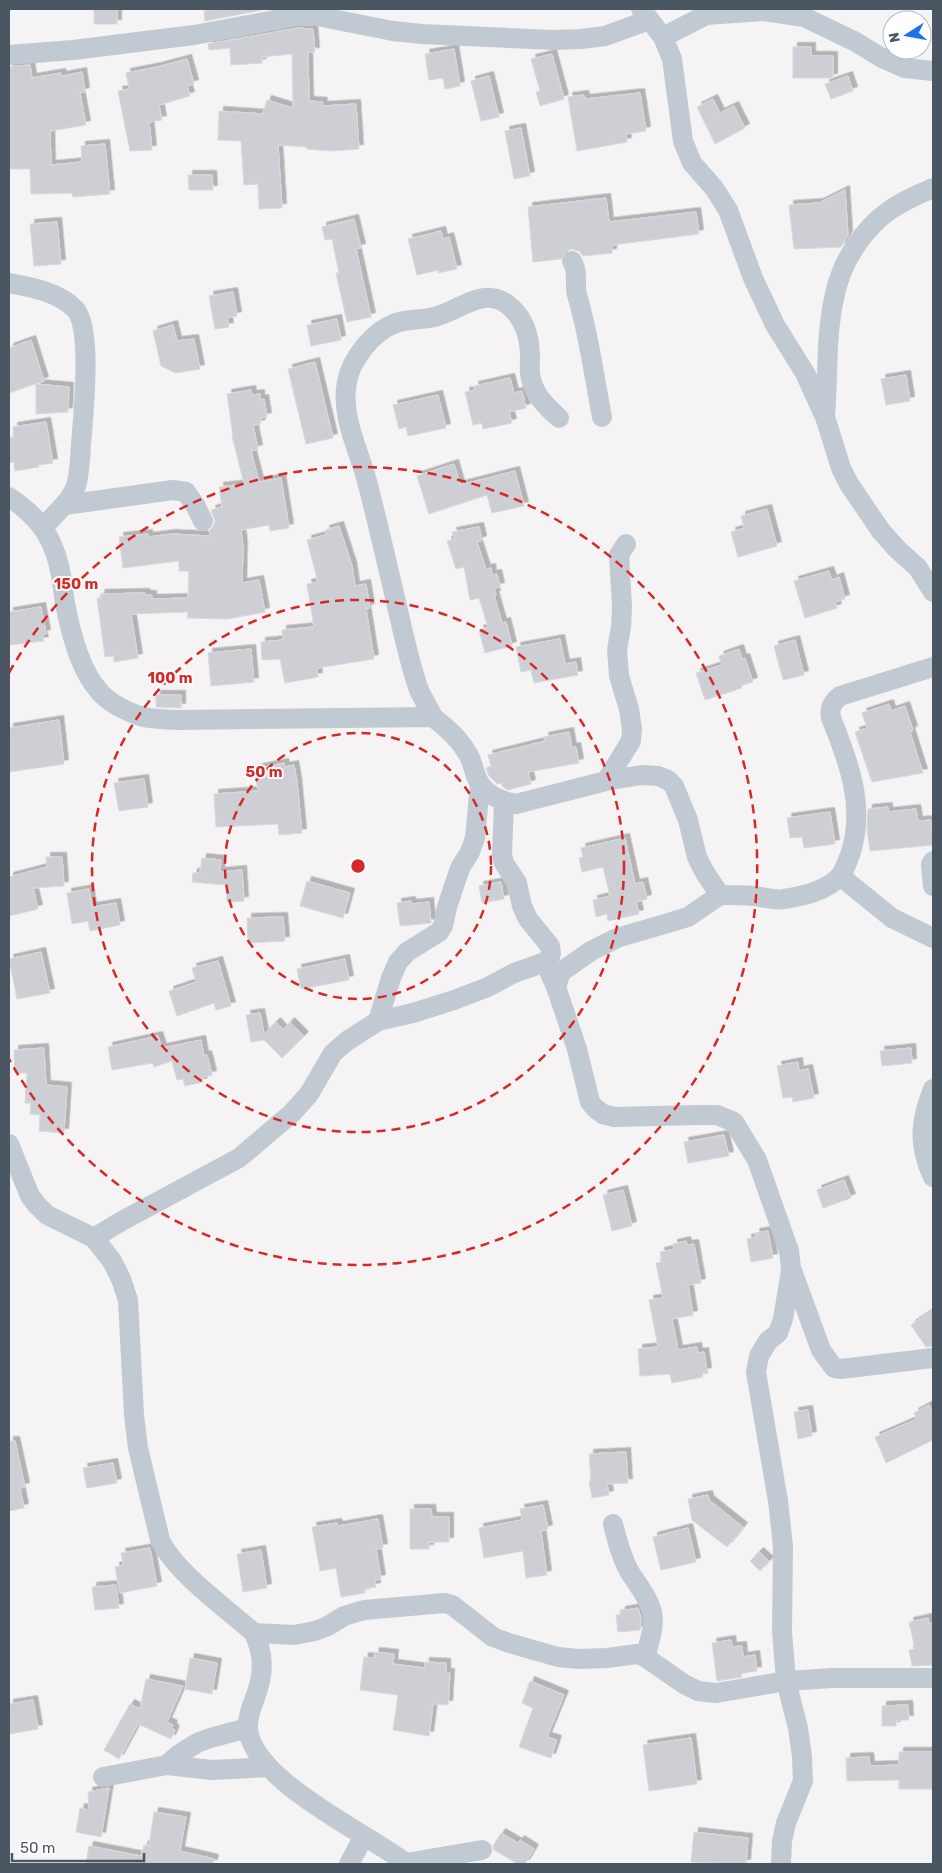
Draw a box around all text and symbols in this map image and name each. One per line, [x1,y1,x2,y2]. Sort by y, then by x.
north arrow [882,10,932,60]
text: N [885,31,904,44]
text: 150 m [54,575,98,593]
text: 100 m [148,669,192,687]
text: 50 m [246,763,282,781]
centre of rings [349,857,367,875]
scale bar [12,1830,145,1862]
text: 50 m [20,1839,55,1857]

